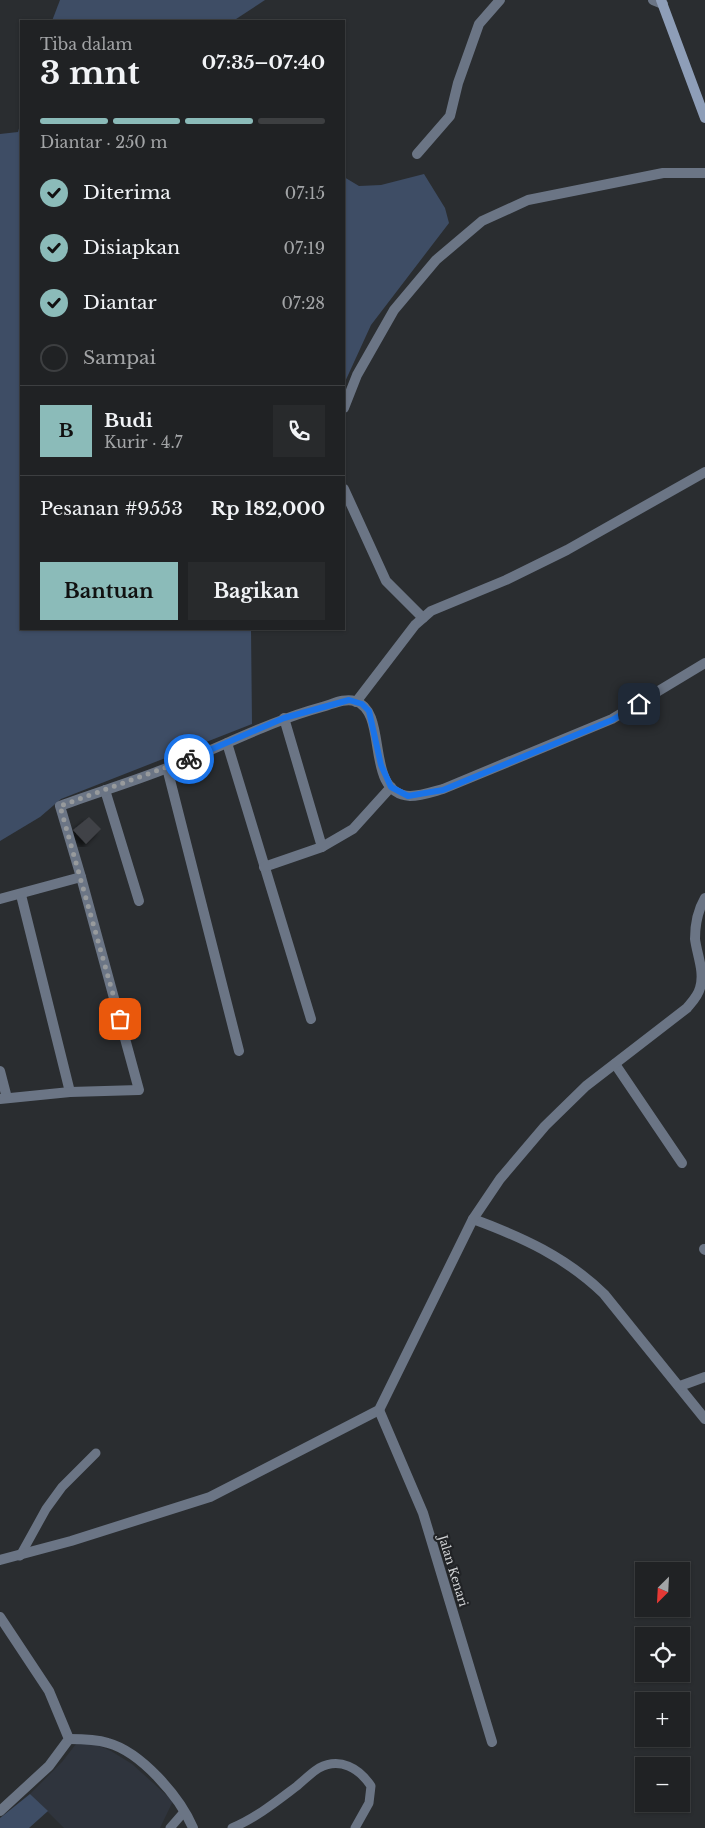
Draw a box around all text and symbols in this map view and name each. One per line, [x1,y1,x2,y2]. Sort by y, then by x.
text: Tiba dalam [40,34,132,54]
text: 07:35–07:40 [202,51,325,74]
text: 3 mnt [40,53,140,93]
text: Diantar · 250 m [40,132,168,152]
icon: check [40,179,68,207]
text: Diterima [83,181,171,204]
text: 07:15 [285,183,325,203]
icon: check [40,234,68,262]
text: Disiapkan [83,236,180,259]
text: 07:19 [284,238,325,258]
icon: check [40,289,68,317]
text: Diantar [83,291,157,314]
text: 07:28 [281,293,325,313]
text: Sampai [83,346,156,369]
button: phone [273,405,325,457]
text: Budi [104,409,153,432]
text: B [58,419,74,442]
text: Kurir · 4.7 [104,432,183,452]
text: Pesanan #9553 [40,497,183,520]
text: Rp 182,000 [211,497,325,520]
button: Bantuan [40,562,178,620]
button: Bagikan [188,562,325,620]
pin [618,683,660,725]
icon: home [625,690,653,718]
courier [164,734,214,784]
icon: bike [175,745,203,773]
pin [99,998,141,1040]
icon: bag [106,1005,134,1033]
street label: Jalan Kenari [435,1531,471,1608]
north arrow [635,1562,690,1618]
map controls [635,1562,690,1812]
button: locate [635,1627,690,1682]
button: + [635,1692,690,1747]
button: − [635,1757,690,1812]

